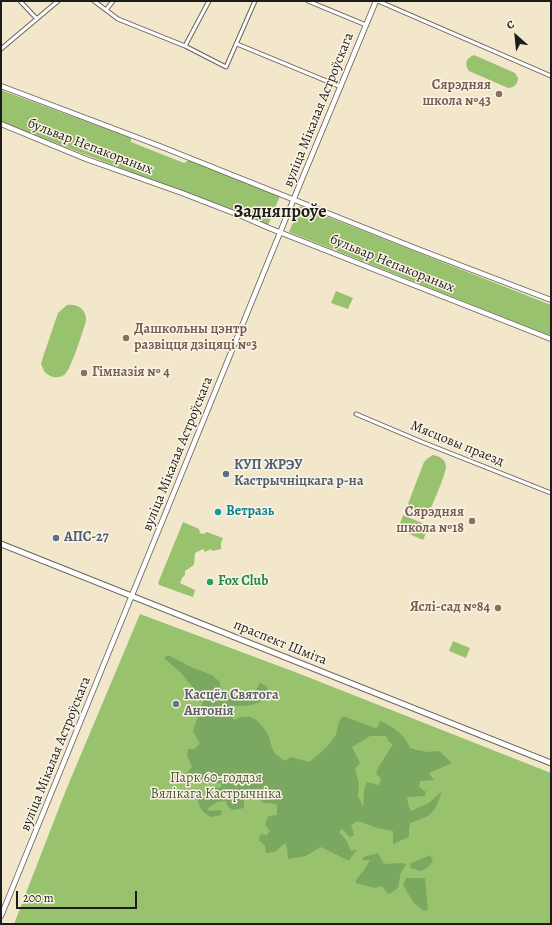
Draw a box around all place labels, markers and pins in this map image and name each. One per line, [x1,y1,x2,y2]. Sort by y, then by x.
place label: Сярэдняя школа №43 [422,78,491,110]
marker: Сярэдняя школа №43 [494,89,504,99]
place label: Дашкольны цэнтр развіцця дзіцяці №3 [134,322,257,354]
marker: Дашкольны цэнтр развіцця дзіцяці №3 [121,333,131,343]
place label: Гімназія № 4 [92,365,170,381]
marker: Гімназія № 4 [79,368,89,378]
place label: КУП ЖРЭУ Кастрычніцкага р-на [234,458,364,490]
marker: КУП ЖРЭУ Кастрычніцкага р-на [221,469,231,479]
place label: Ветразь [226,504,274,520]
place label: Сярэдняя школа №18 [396,505,464,538]
marker: Ветразь [213,507,223,517]
marker: Сярэдняя школа №18 [467,516,477,526]
place label: АПС-27 [64,530,109,546]
marker: АПС-27 [51,533,61,543]
place label: Fox Club [218,574,268,590]
marker: Fox Club [205,577,215,587]
place label: Яслі-сад №84 [410,600,490,616]
marker: Яслі-сад №84 [493,603,503,613]
place label: Касцёл Святога Антонія [184,688,279,720]
marker: Касцёл Святога Антонія [171,699,181,709]

